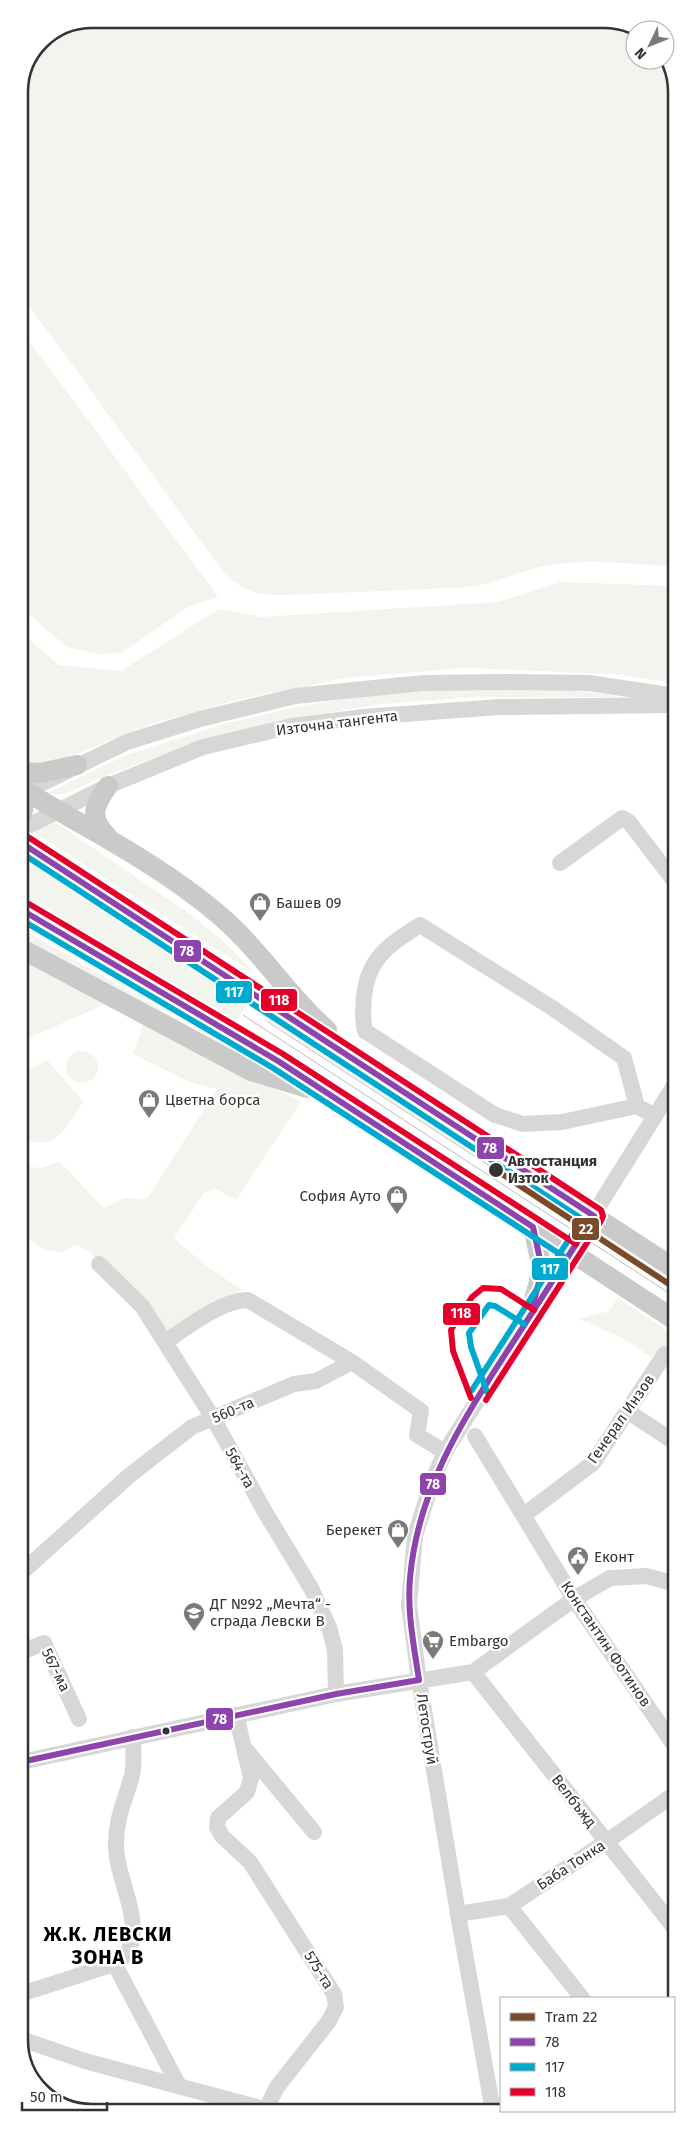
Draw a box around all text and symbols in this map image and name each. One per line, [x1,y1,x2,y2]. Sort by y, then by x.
north arrow [625,20,675,70]
text: N [631,44,650,63]
street label: Източна тангента [275,707,399,739]
shop icon: Башев 09 [248,891,272,922]
place label: Башев 09 [276,894,342,912]
line badge: 78 [173,939,202,963]
text: 78 [180,943,194,960]
line badge: 117 [215,980,253,1004]
text: 117 [224,984,244,1001]
line badge: 118 [260,988,298,1012]
text: 118 [269,992,289,1009]
shop icon: Цветна борса [137,1088,161,1119]
place label: Цветна борса [165,1091,261,1109]
line badge: 78 [476,1136,505,1160]
text: 78 [483,1140,497,1157]
place label: Автостанция Изток [507,1152,597,1187]
marker: Автостанция Изток [487,1161,505,1179]
shop icon: София Ауто [385,1184,409,1215]
place label: София Ауто [300,1187,381,1205]
line badge: 22 [571,1217,600,1241]
text: 22 [579,1221,593,1238]
line badge: 117 [531,1257,569,1281]
text: 117 [540,1261,560,1278]
line badge: 118 [442,1302,481,1326]
text: 118 [451,1305,471,1322]
street label: Генерал Инзов [584,1371,658,1467]
street label: 560-та [209,1393,257,1427]
street label: 564-та [222,1445,258,1491]
line badge: 78 [419,1472,447,1496]
text: 78 [426,1476,440,1493]
shop icon: Берекет [386,1518,410,1549]
place label: Берекет [326,1521,382,1539]
public building icon: Еконт [566,1545,590,1576]
place label: Еконт [594,1548,634,1566]
street label: Константин Фотинов [557,1578,655,1710]
place label: ДГ №92 „Мечта“ - сграда Левски В [209,1595,331,1630]
school or university icon: ДГ №92 „Мечта“ - сграда Левски В [182,1601,206,1632]
supermarket icon: Embargo [421,1629,445,1660]
place label: Embargo [449,1632,509,1650]
street label: 567-ма [38,1645,74,1695]
street label: Летоструй [412,1692,442,1766]
line badge: 78 [205,1707,234,1731]
text: 78 [213,1711,227,1728]
unlabelled marker [161,1726,171,1736]
street label: Велбъжд [548,1771,600,1831]
street label: Баба Тонка [533,1836,609,1894]
district label: Ж.К. ЛЕВСКИ ЗОНА В [42,1922,173,1969]
street label: 575-та [300,1948,338,1992]
legend [500,1997,675,2112]
text: Tram 22 [545,2008,597,2026]
text: 78 [545,2033,560,2051]
text: 117 [545,2058,565,2076]
scale bar [22,2080,108,2112]
text: 118 [545,2083,566,2101]
text: 50 m [30,2088,63,2106]

